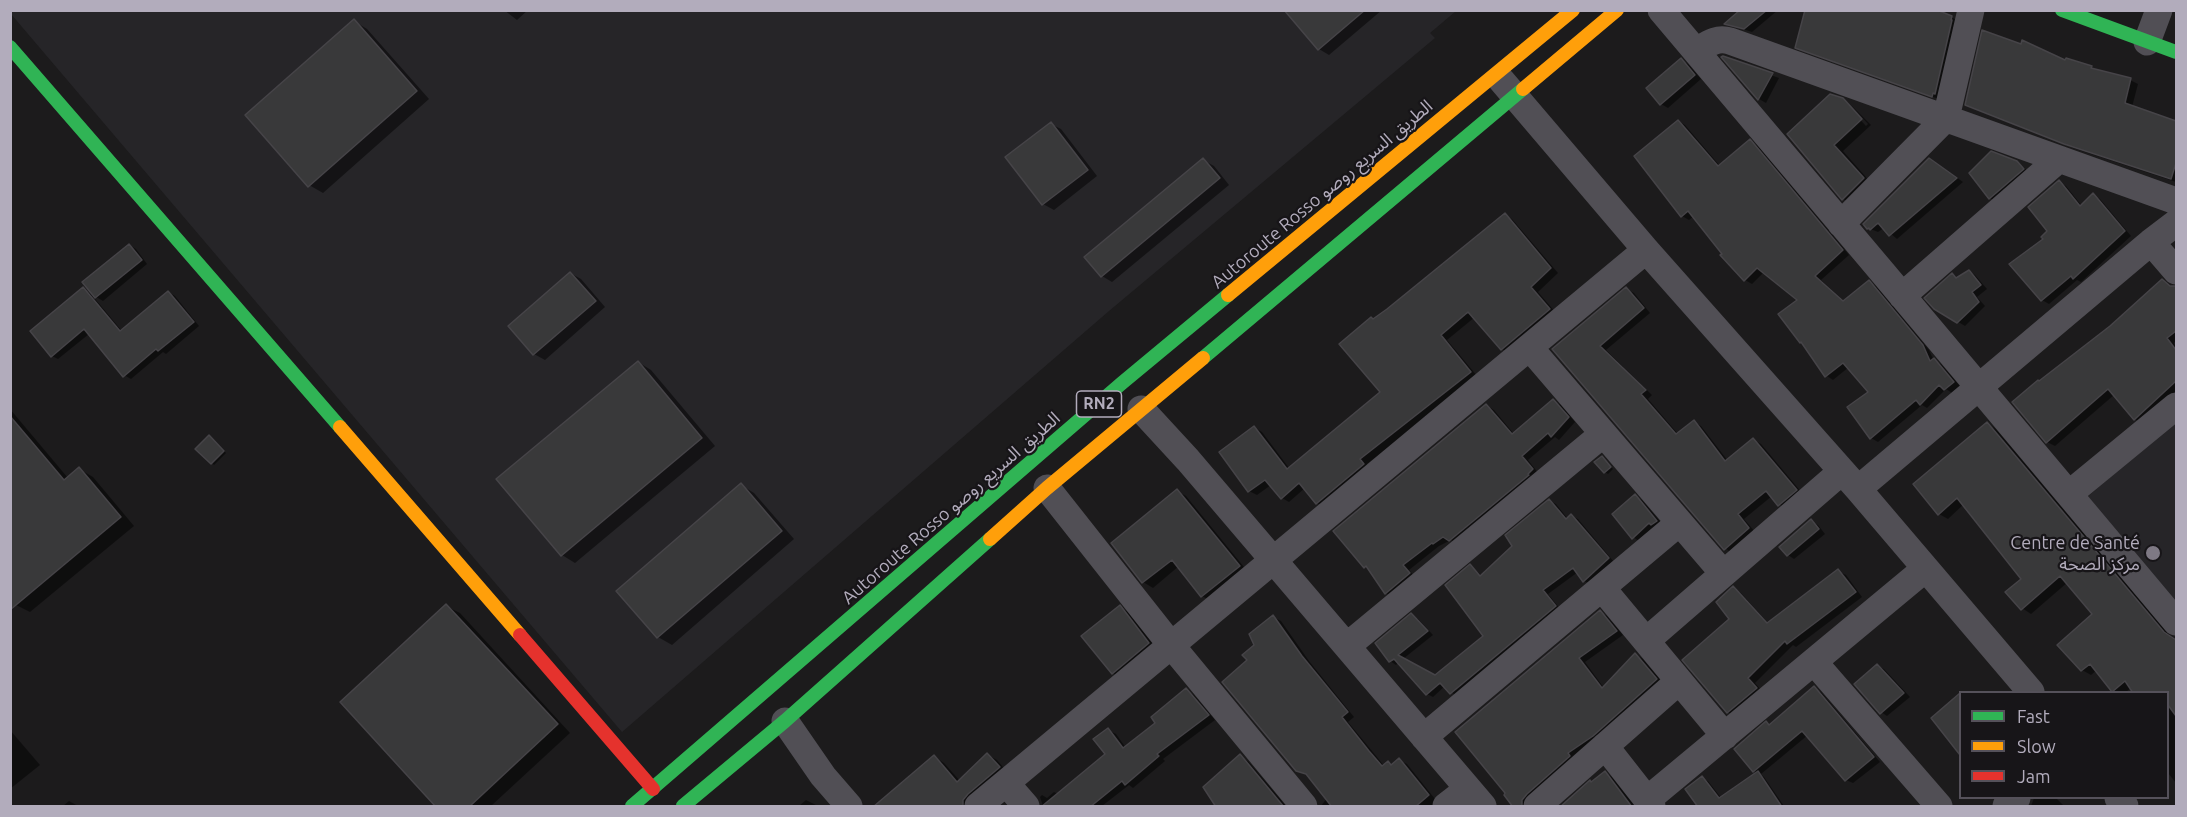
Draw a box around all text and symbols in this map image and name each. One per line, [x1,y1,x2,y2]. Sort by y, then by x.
street label: Autoroute Rosso الطريق السريع روصو [1207,95,1437,293]
road number: RN2 [1076,391,1122,417]
street label: Autoroute Rosso الطريق السريع روصو [838,407,1064,609]
place label: Centre de Santé مركز الصحة [2010,532,2140,574]
marker: Centre de Santé مركز الصحة [2144,544,2162,562]
legend [1959,691,2169,799]
text: Fast [2017,706,2050,726]
text: Slow [2017,736,2056,756]
text: Jam [2017,766,2051,786]

